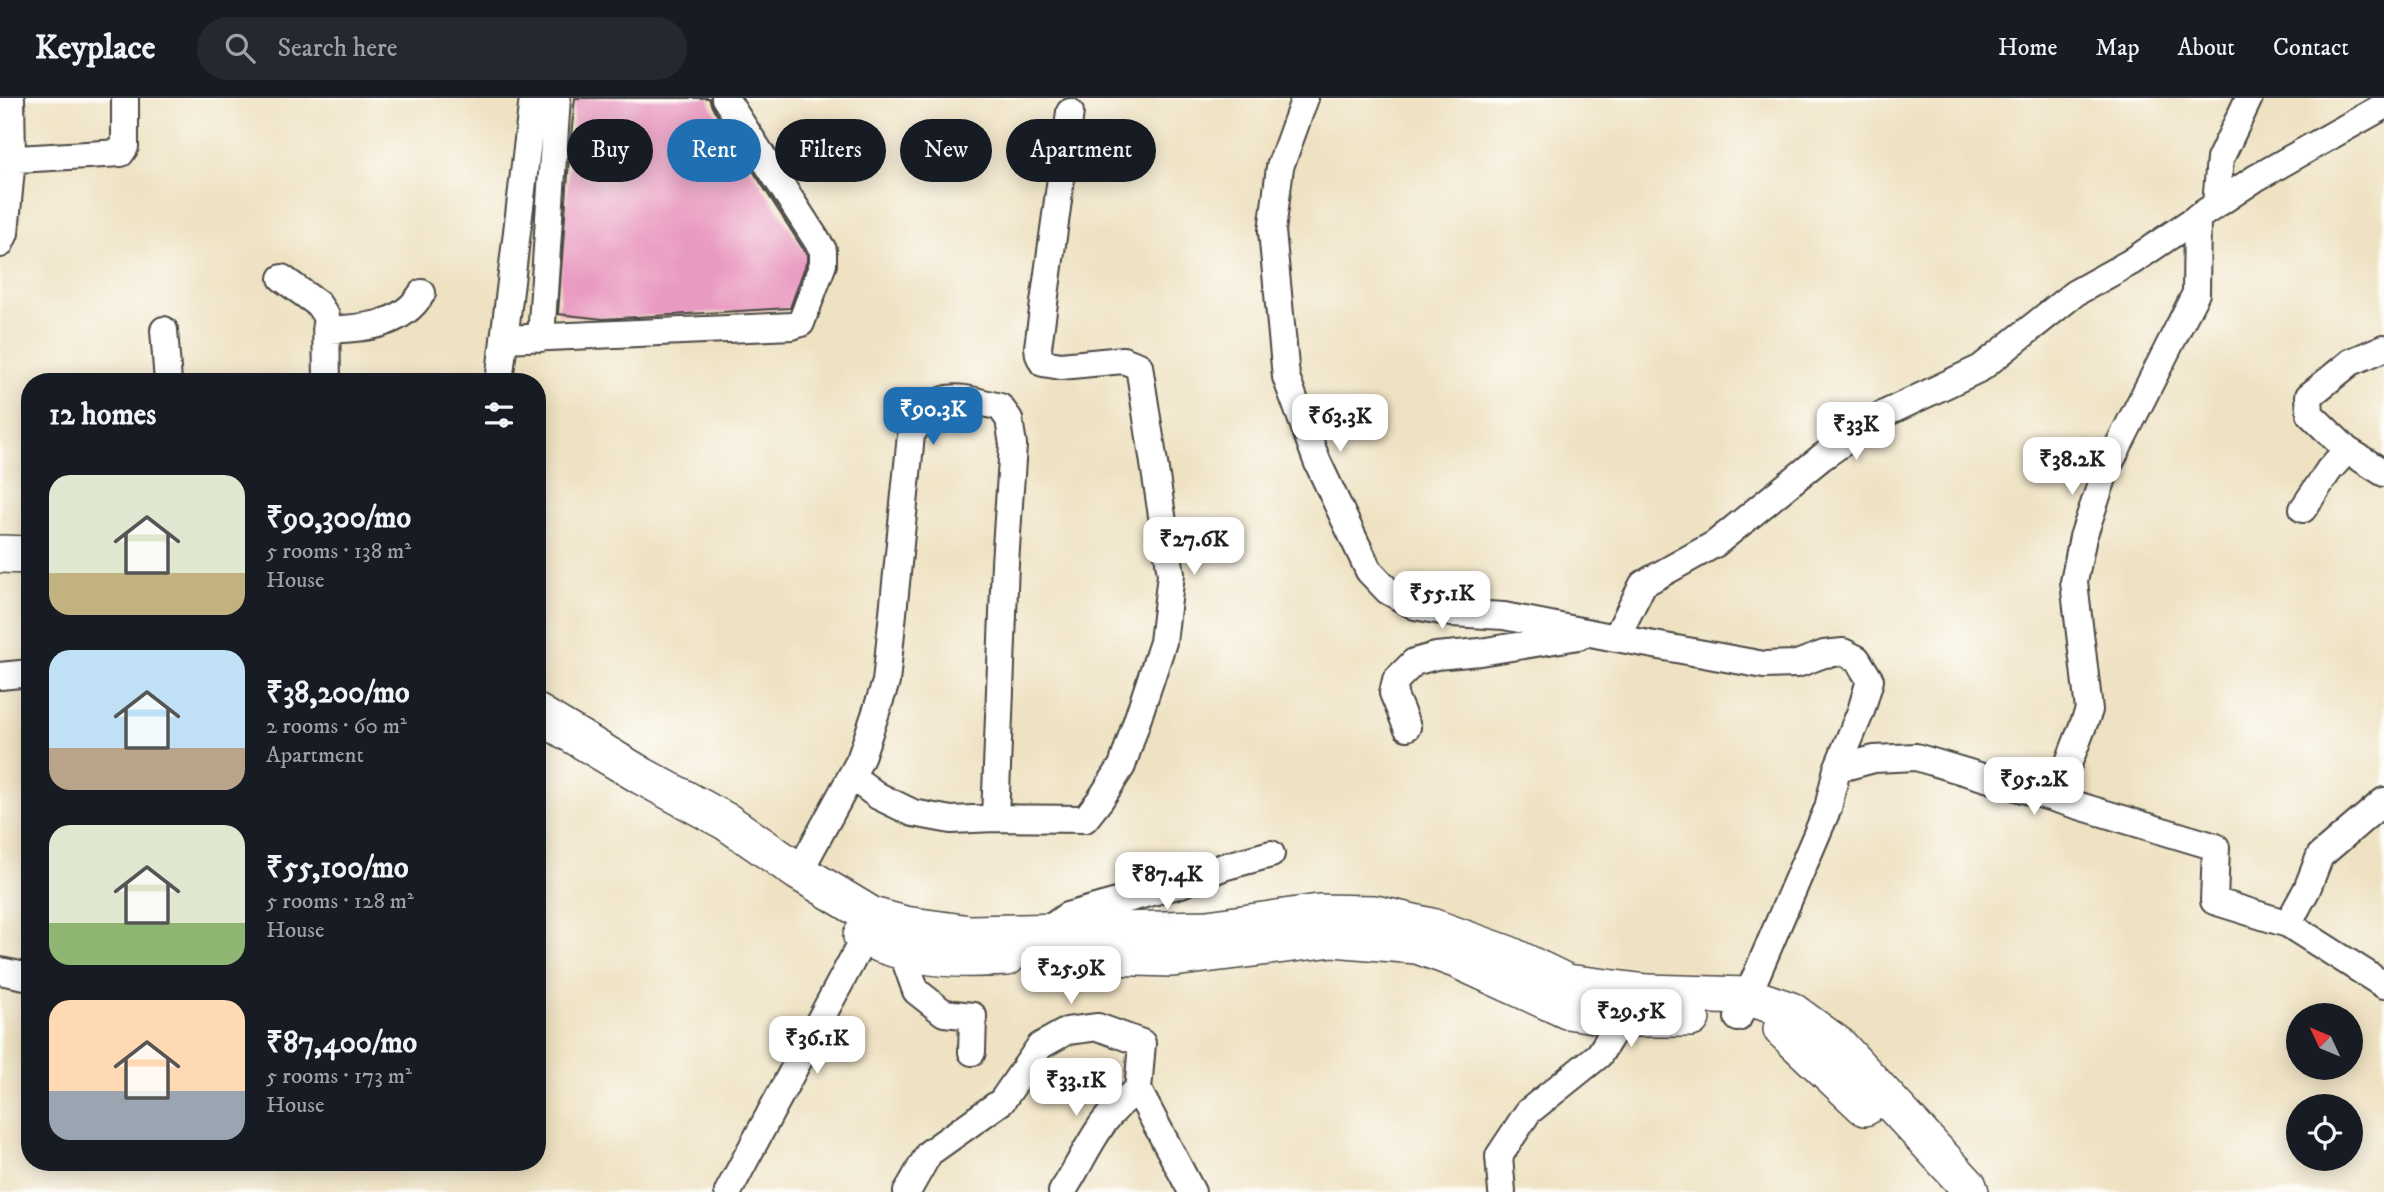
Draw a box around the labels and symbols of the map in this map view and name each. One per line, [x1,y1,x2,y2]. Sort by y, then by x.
pin: ₹90.3K [876,388,990,447]
pin: ₹63.3K [1283,394,1397,454]
pin: ₹33K [1815,402,1897,462]
pin: ₹38.2K [2015,438,2129,497]
pin: ₹27.6K [1137,518,1251,577]
pin: ₹55.1K [1385,572,1499,631]
pin: ₹95.2K [1977,758,2091,817]
pin: ₹87.4K [1110,852,1224,912]
pin: ₹25.9K [1014,946,1128,1006]
pin: ₹29.5K [1574,990,1688,1049]
north arrow [2286,1003,2362,1080]
pin: ₹36.1K [760,1016,874,1076]
pin: ₹33.1K [1019,1058,1133,1118]

